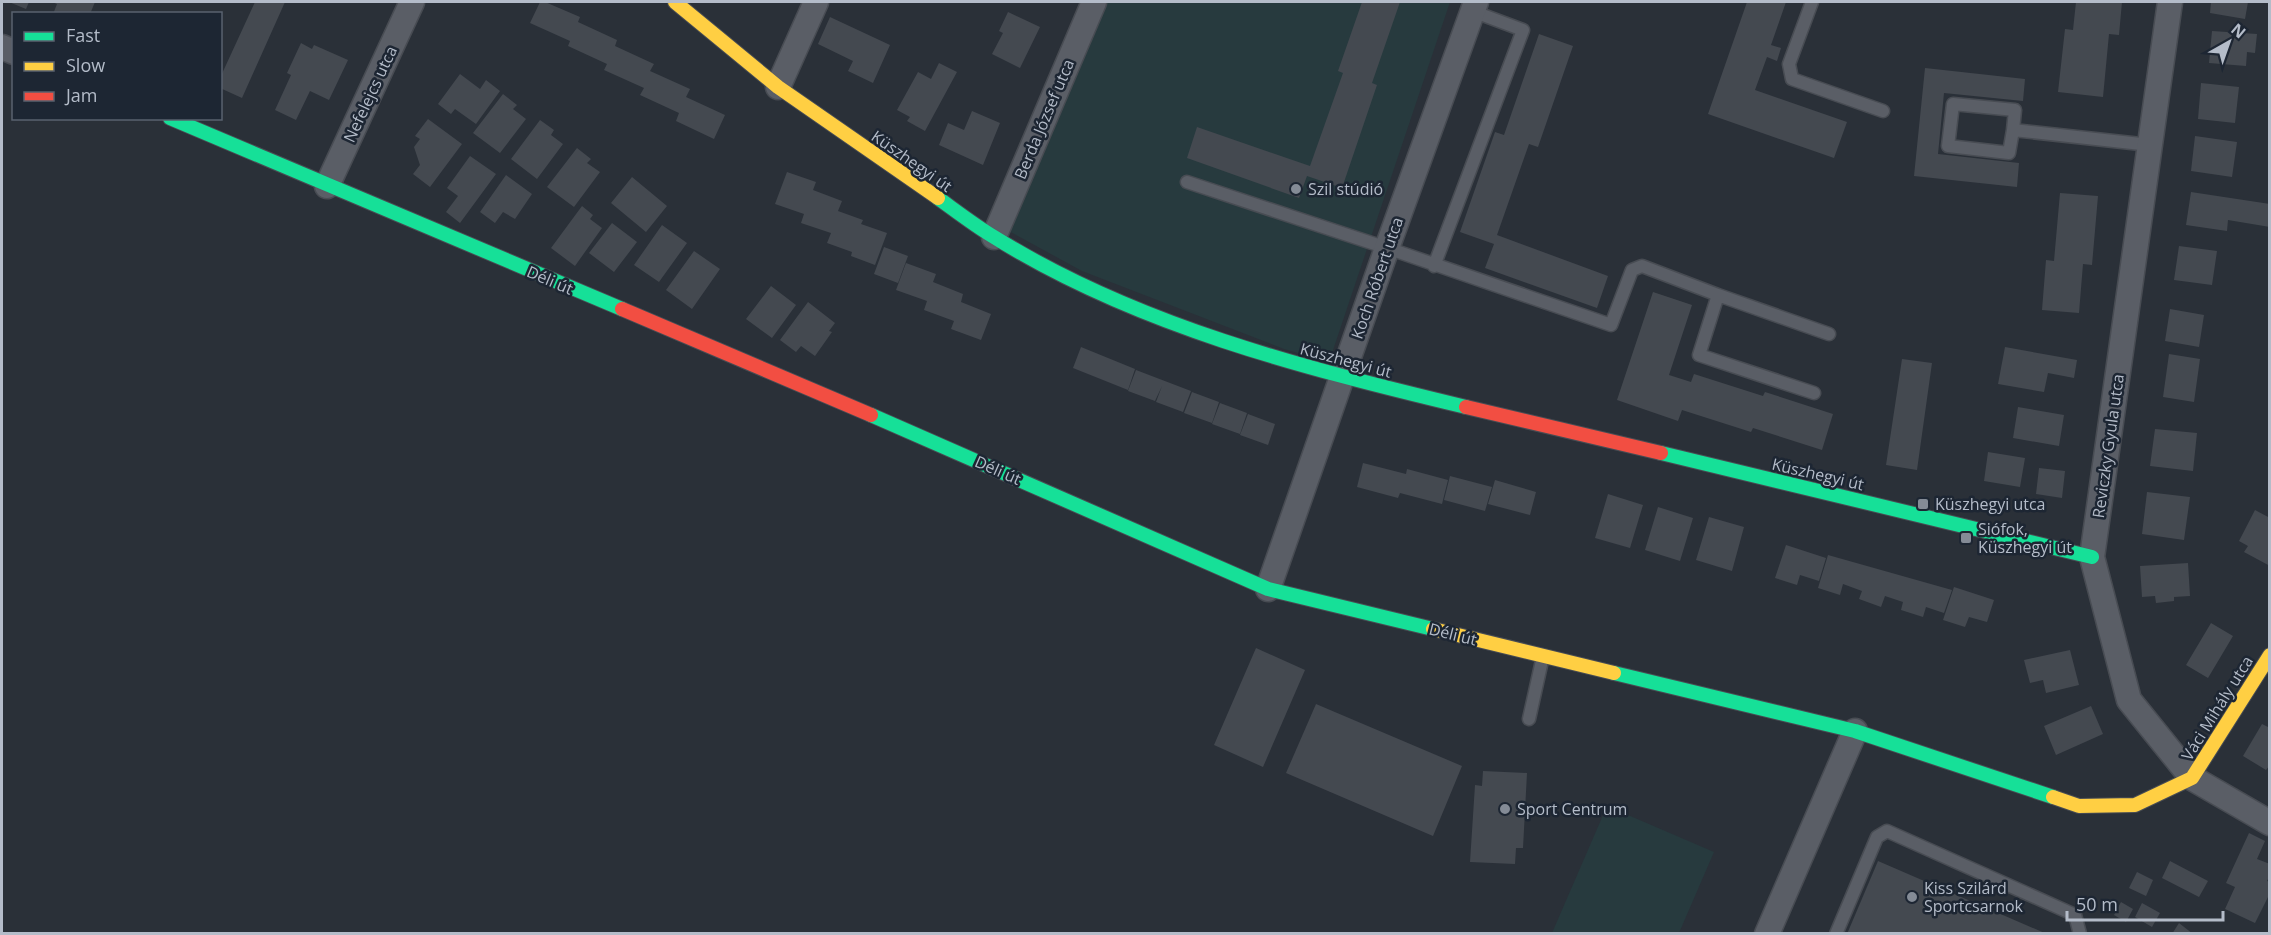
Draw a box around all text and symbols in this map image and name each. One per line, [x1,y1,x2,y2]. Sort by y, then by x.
legend [12,12,222,120]
north arrow [2199,12,2259,72]
text: N [2227,18,2251,43]
text: Fast [66,23,100,47]
street label: Nefelejcs utca [338,42,402,146]
text: Slow [66,53,105,77]
street label: Berda József utca [1009,56,1079,182]
text: Jam [64,83,98,107]
street label: Küszhegyi út [867,125,957,197]
place label: Szil stúdió [1308,178,1383,200]
marker: Szil stúdió [1289,182,1303,196]
street label: Koch Róbert utca [1346,214,1408,342]
street label: Déli út [523,260,577,300]
street label: Küszhegyi út [1298,337,1395,383]
street label: Reviczky Gyula utca [2087,373,2129,519]
street label: Déli út [971,450,1025,490]
street label: Küszhegyi út [1770,453,1867,495]
place label: Küszhegyi utca [1935,493,2046,515]
marker: Küszhegyi utca [1916,497,1930,511]
place label: Siófok, Küszhegyi út [1978,518,2072,558]
marker: Siófok, Küszhegyi út [1959,531,1973,545]
street label: Déli út [1427,617,1479,651]
street label: Váci Mihály utca [2176,651,2258,765]
place label: Sport Centrum [1517,798,1627,820]
marker: Sport Centrum [1498,802,1512,816]
place label: Kiss Szilárd Sportcsarnok [1924,877,2024,917]
scale bar [2067,884,2223,922]
marker: Kiss Szilárd Sportcsarnok [1905,890,1919,904]
text: 50 m [2076,892,2118,916]

